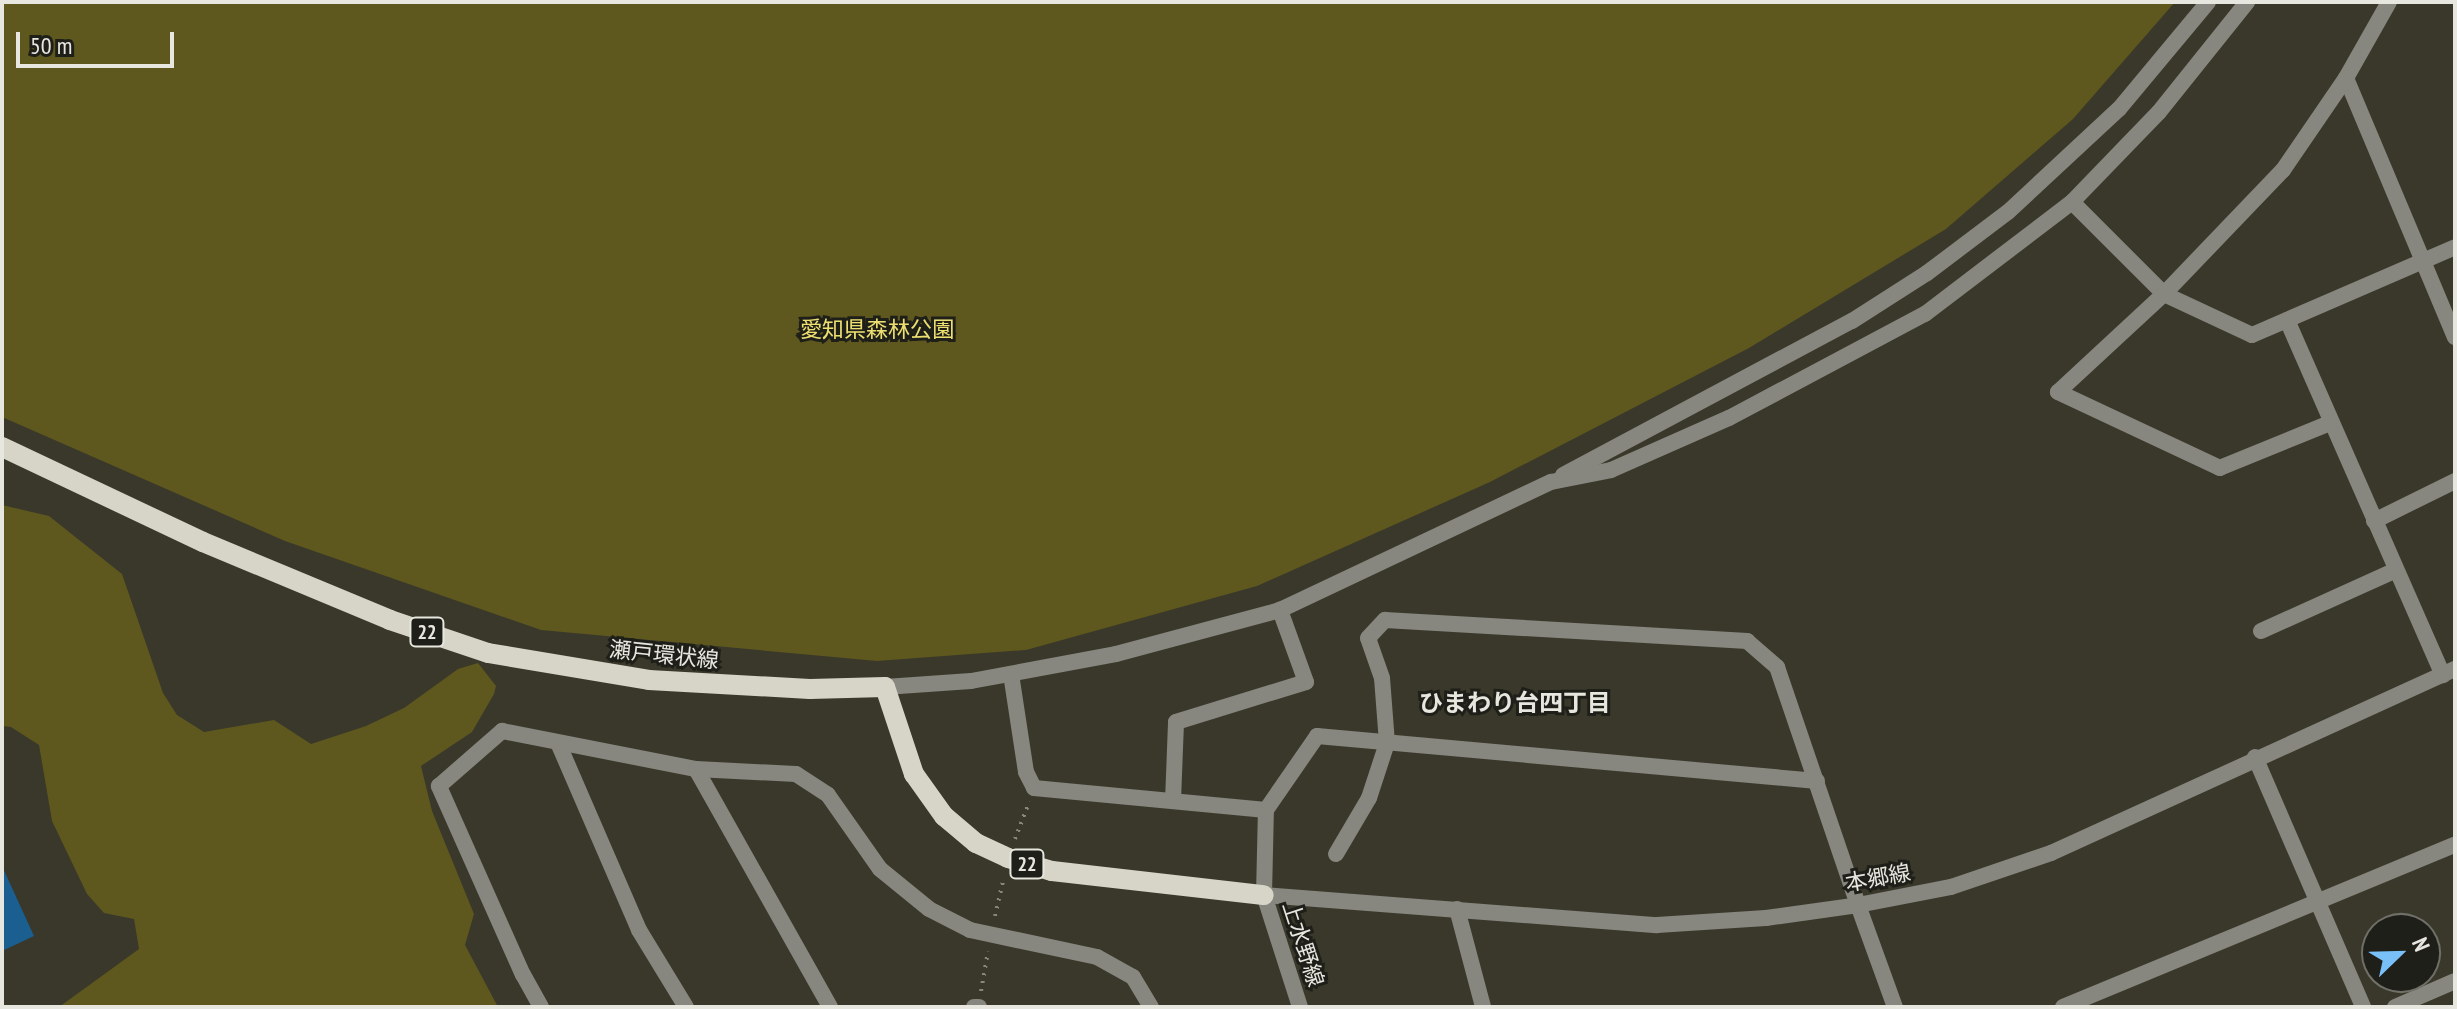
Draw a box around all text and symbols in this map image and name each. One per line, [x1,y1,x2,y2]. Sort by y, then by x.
scale bar [20,16,178,66]
text: 50 m [30,30,72,61]
park label: 愛知県森林公園 [800,317,954,343]
road number: 22 [409,616,445,648]
street label: 瀬戸環状線 [608,636,720,674]
district label: ひまわり台四丁目 [1419,689,1611,717]
road number: 22 [1009,848,1045,880]
street label: 本郷線 [1843,859,1913,897]
street label: 上水野線 [1277,898,1329,990]
north arrow [2361,913,2441,993]
text: N [2406,933,2436,955]

